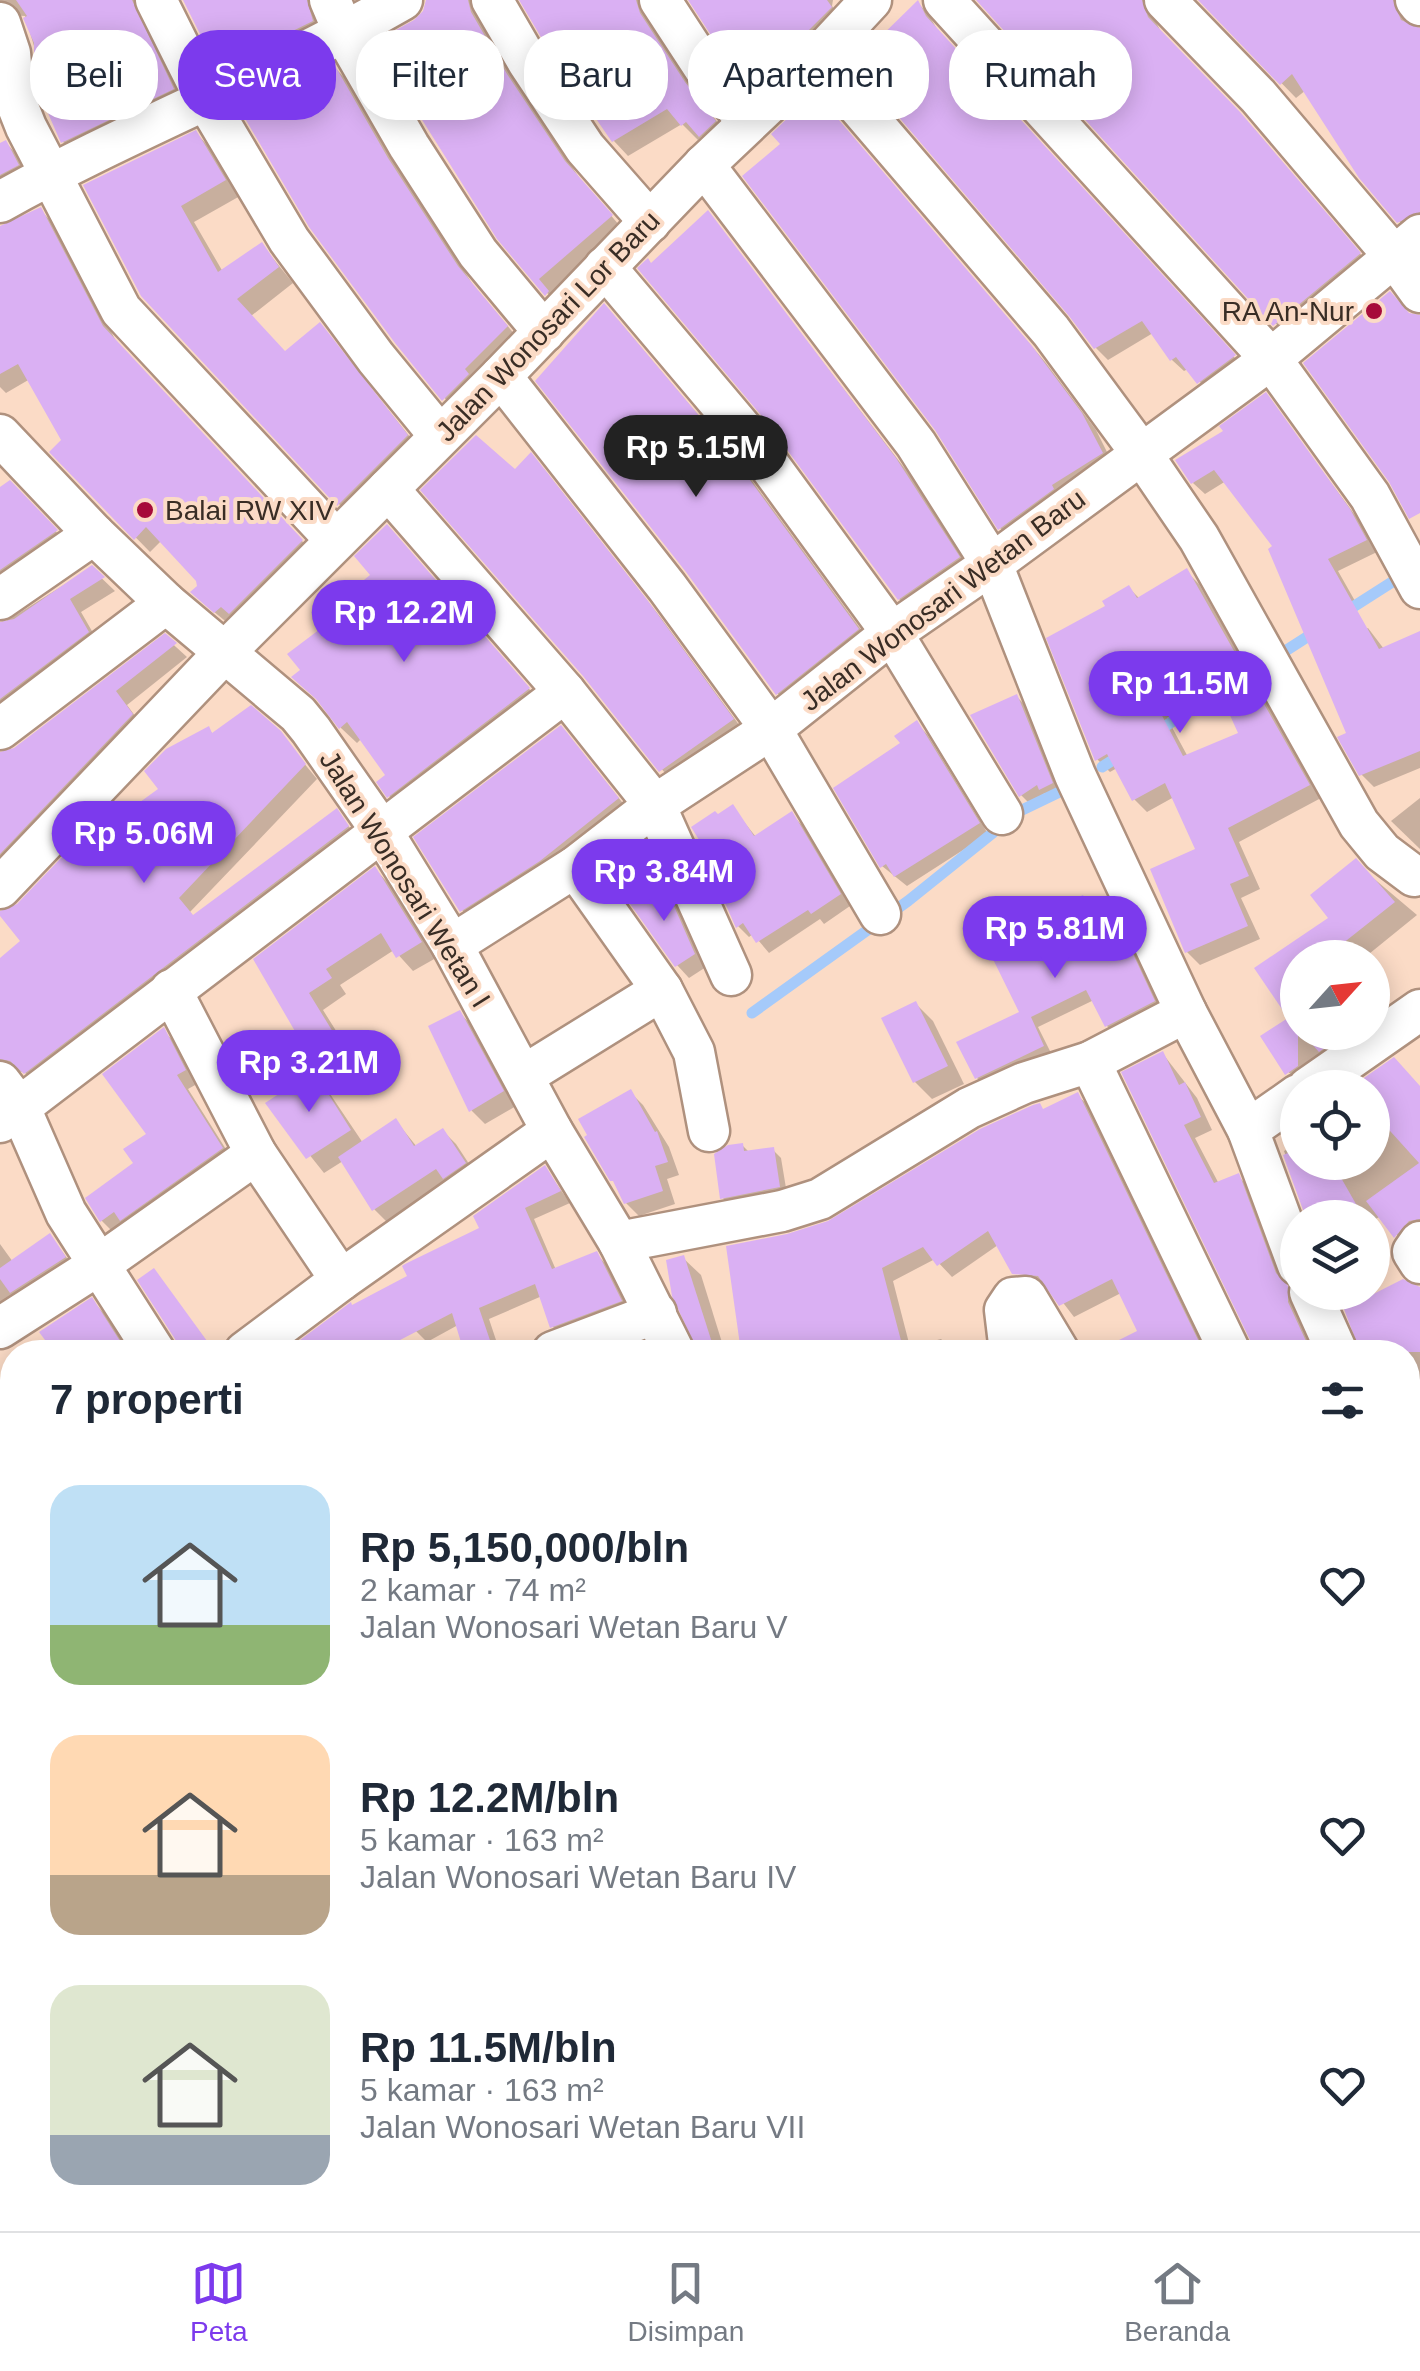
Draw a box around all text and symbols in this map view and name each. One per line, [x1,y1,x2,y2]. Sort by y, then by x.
chip: Beli [30,30,158,120]
chip: Sewa [178,30,336,120]
chip: Filter [356,30,504,120]
chip: Baru [524,30,668,120]
chip: Apartemen [688,30,929,120]
chip: Rumah [949,30,1132,120]
street label: Jalan Wonosari Lor Baru [430,205,666,447]
place label: RA An-Nur [1222,296,1354,327]
marker: RA An-Nur [1363,300,1385,322]
pin: Rp 5.15M [593,415,799,500]
text: Rp 5.15M [626,429,766,465]
street label: Jalan Wonosari Wetan Baru [795,483,1091,717]
place label: Balai RW XIV [165,495,334,526]
marker: Balai RW XIV [134,499,156,521]
pin: Rp 12.2M [301,580,507,665]
text: Rp 12.2M [334,594,474,630]
pin: Rp 11.5M [1077,651,1283,736]
text: Rp 11.5M [1111,665,1249,701]
street label: Jalan Wonosari Wetan I [313,745,497,1013]
pin: Rp 5.06M [41,801,247,886]
text: Rp 5.06M [74,815,214,851]
pin: Rp 3.84M [561,839,767,924]
text: Rp 3.84M [594,853,734,889]
pin: Rp 5.81M [952,896,1158,981]
text: Rp 5.81M [985,910,1125,946]
north arrow [1280,940,1390,1050]
map controls [1280,940,1390,1310]
pin: Rp 3.21M [206,1030,412,1115]
text: Rp 3.21M [239,1044,379,1080]
button: locate [1280,1070,1390,1180]
button: layers [1280,1200,1390,1310]
icon: filters [1315,1373,1370,1428]
text: 7 properti [50,1376,244,1423]
text: Rp 5,150,000/bln [360,1524,689,1571]
icon: home [130,1525,250,1645]
icon: heart [1315,1558,1370,1613]
text: 2 kamar · 74 m² [360,1572,586,1608]
text: Jalan Wonosari Wetan Baru V [360,1609,787,1645]
text: Rp 12.2M/bln [360,1774,619,1821]
icon: home [130,1775,250,1895]
icon: heart [1315,1808,1370,1863]
text: 5 kamar · 163 m² [360,1822,604,1858]
text: Jalan Wonosari Wetan Baru IV [360,1859,796,1895]
text: Rp 11.5M/bln [360,2024,617,2071]
icon: home [130,2025,250,2145]
icon: heart [1315,2058,1370,2113]
text: 5 kamar · 163 m² [360,2072,604,2108]
text: Jalan Wonosari Wetan Baru VII [360,2109,805,2145]
tab: Peta [190,2256,248,2348]
tab: Disimpan [628,2256,744,2348]
tab: Beranda [1124,2256,1230,2348]

